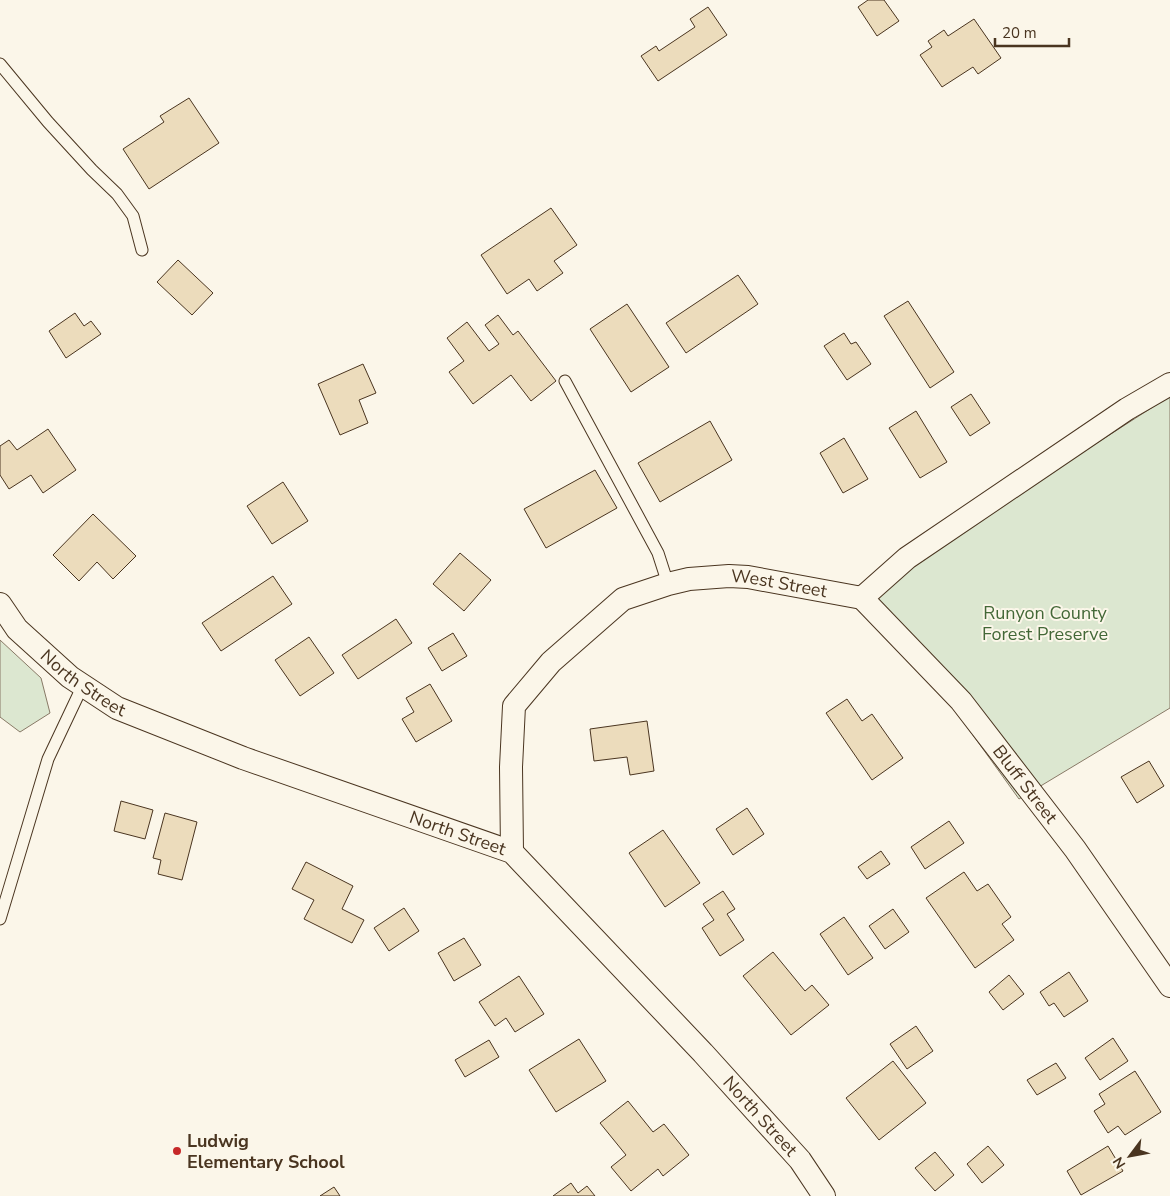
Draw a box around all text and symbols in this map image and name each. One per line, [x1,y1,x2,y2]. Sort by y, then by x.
scale bar [995,15,1069,47]
text: 20 m [1002,23,1037,43]
street label: West Street [730,564,830,603]
park label: Runyon County Forest Preserve [982,601,1108,646]
street label: North Street [35,644,130,722]
street label: Bluff Street [987,740,1064,829]
street label: North Street [406,805,510,861]
street label: North Street [718,1071,803,1162]
place label: Ludwig Elementary School [187,1129,345,1174]
north arrow [1105,1131,1155,1181]
marker: Ludwig Elementary School [171,1145,183,1157]
text: N [1109,1153,1130,1172]

